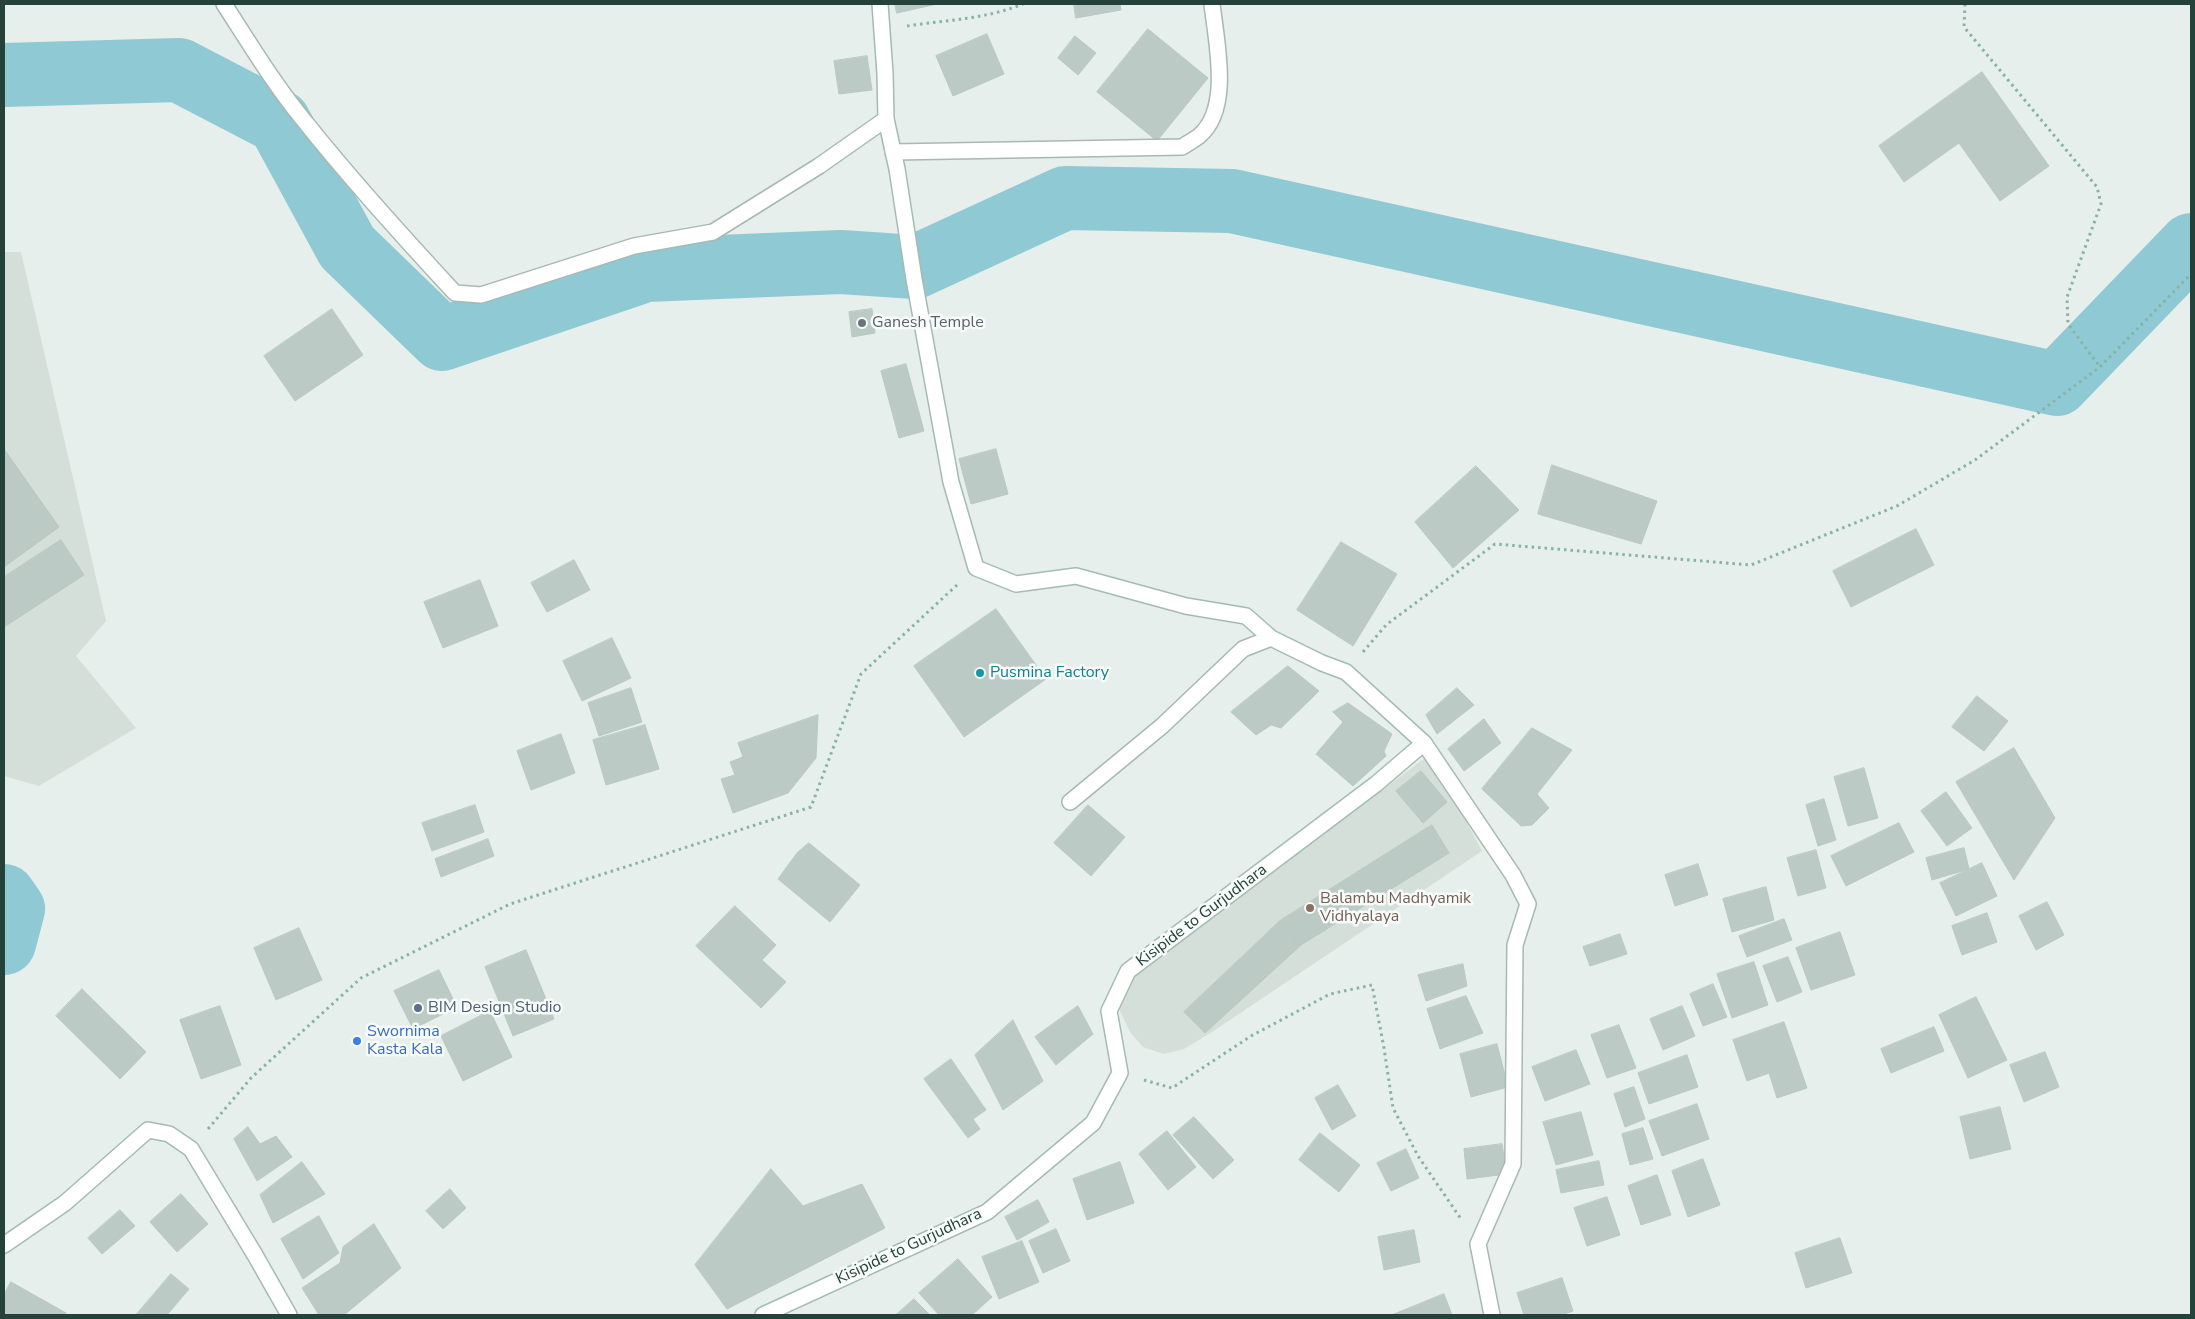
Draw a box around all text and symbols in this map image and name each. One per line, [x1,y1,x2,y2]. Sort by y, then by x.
place label: Ganesh Temple [872,313,984,333]
marker: Ganesh Temple [856,317,868,329]
place label: Pusmina Factory [990,663,1109,683]
marker: Pusmina Factory [974,667,986,679]
street label: Kisipide to Gurjudhara [1133,861,1271,971]
place label: Balambu Madhyamik Vidhyalaya [1320,889,1471,927]
marker: Balambu Madhyamik Vidhyalaya [1304,902,1316,914]
place label: BIM Design Studio [428,998,561,1018]
marker: BIM Design Studio [412,1002,424,1014]
place label: Swornima Kasta Kala [367,1022,443,1060]
marker: Swornima Kasta Kala [351,1035,363,1047]
street label: Kisipide to Gurjudhara [833,1205,985,1289]

